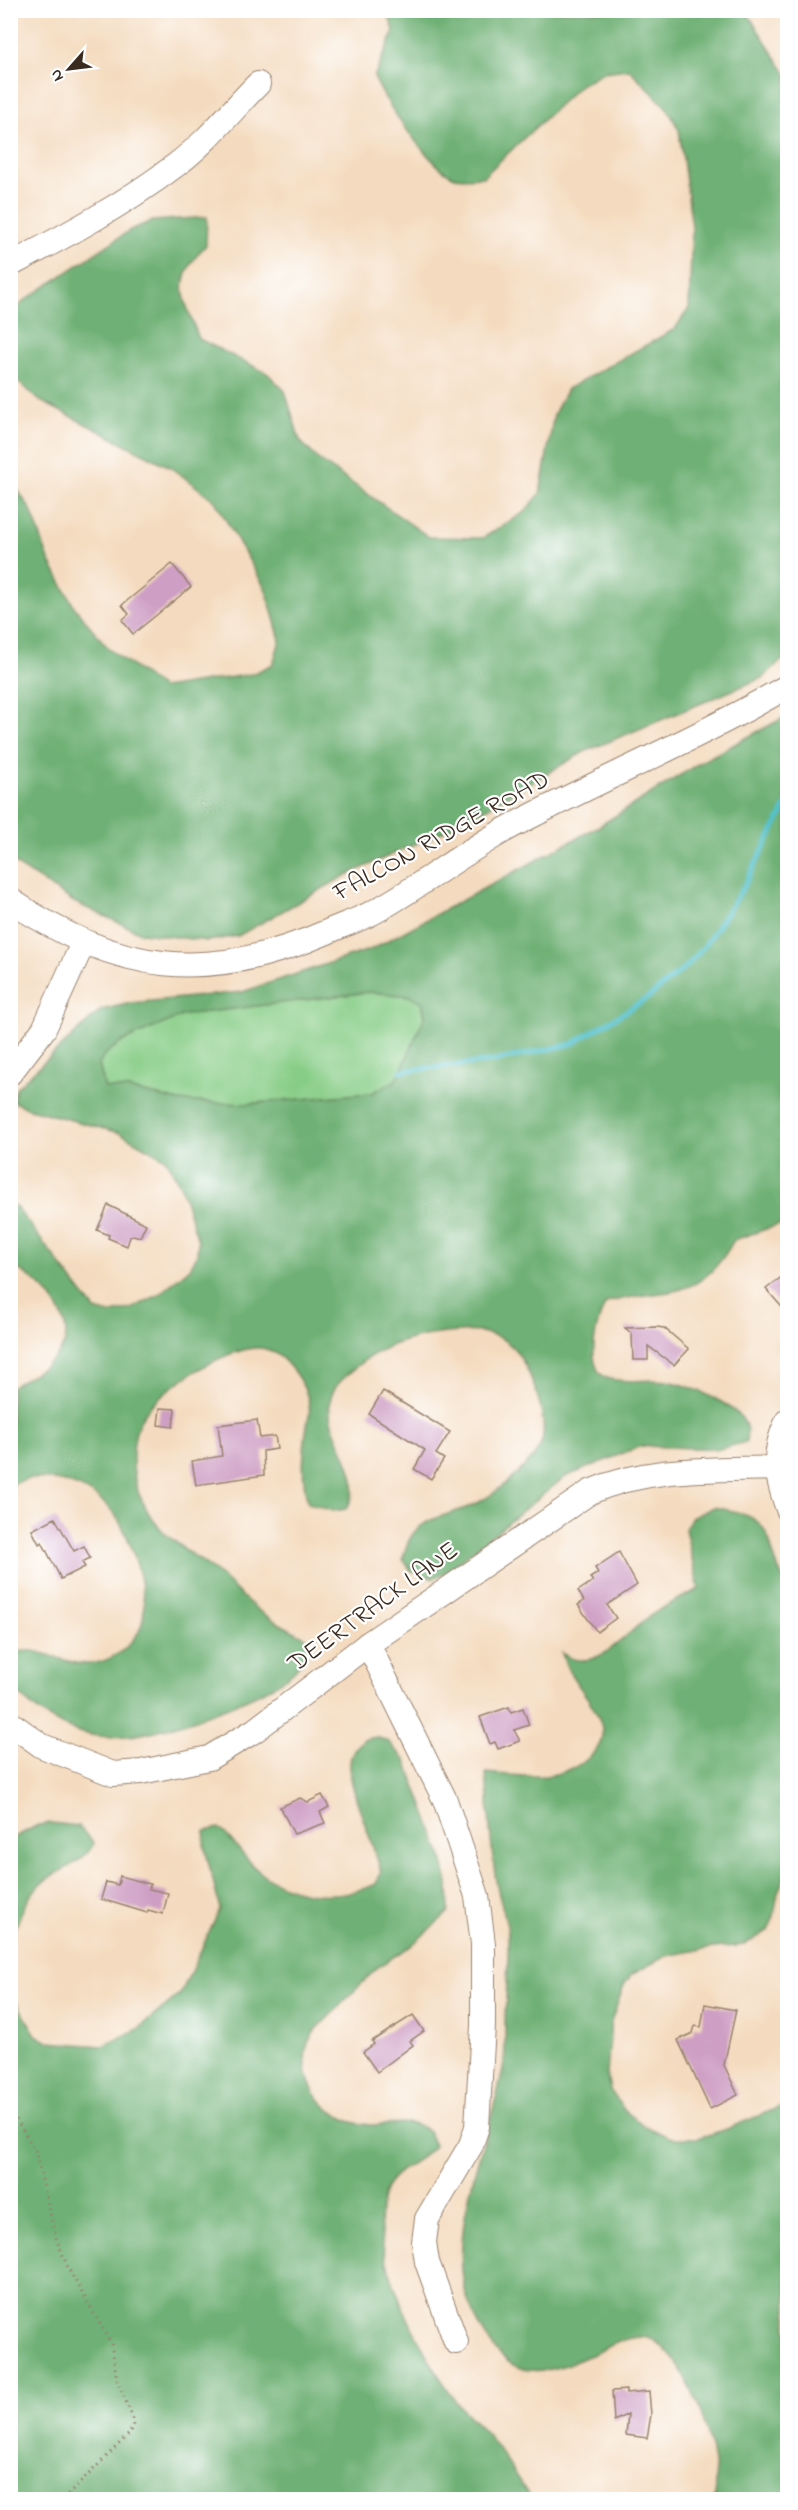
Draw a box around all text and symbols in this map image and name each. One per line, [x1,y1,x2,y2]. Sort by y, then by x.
north arrow [39,39,99,99]
text: N [44,65,71,86]
street label: FALCON RIDGE ROAD [326,762,557,913]
street label: DEERTRACK LANE [280,1533,467,1683]

